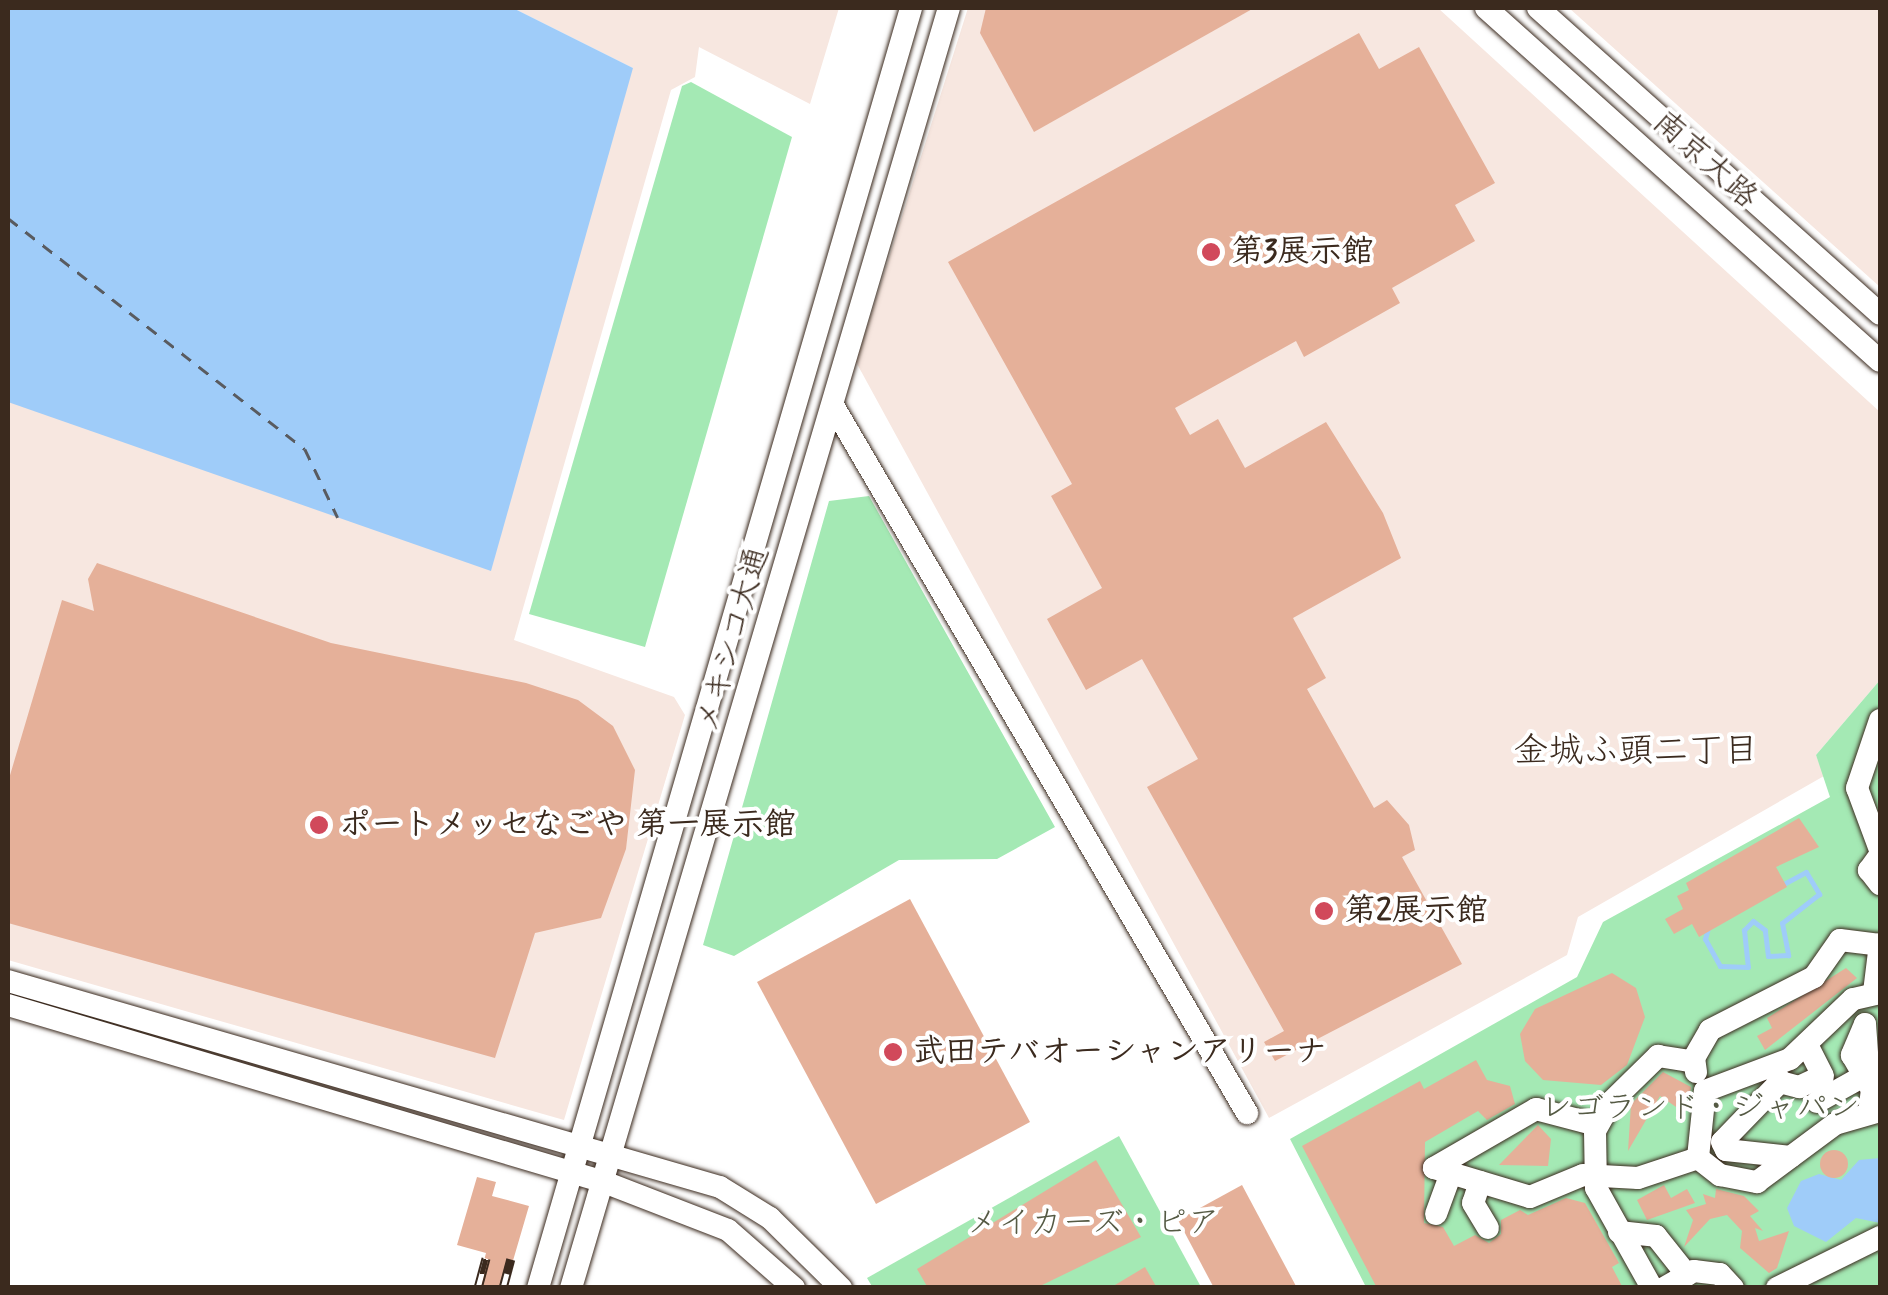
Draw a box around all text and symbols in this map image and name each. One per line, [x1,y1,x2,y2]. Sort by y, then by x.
street label: 南京大路 [1645,103,1765,217]
place label: 第3展示館 [1231,233,1373,271]
marker: 第3展示館 [1200,241,1222,263]
street label: メキシコ大通 [688,542,778,738]
district label: 金城ふ頭二丁目 [1514,730,1758,772]
place label: ポートメッセなごや 第一展示館 [339,806,796,844]
marker: ポートメッセなごや 第一展示館 [308,814,330,836]
place label: 第2展示館 [1344,892,1488,930]
marker: 第2展示館 [1313,900,1335,922]
place label: 武田テバオーシャンアリーナ [913,1033,1329,1071]
marker: 武田テバオーシャンアリーナ [882,1041,904,1063]
park label: レゴランド・ジャパン [1540,1089,1860,1127]
park label: メイカーズ・ピア [965,1204,1221,1242]

